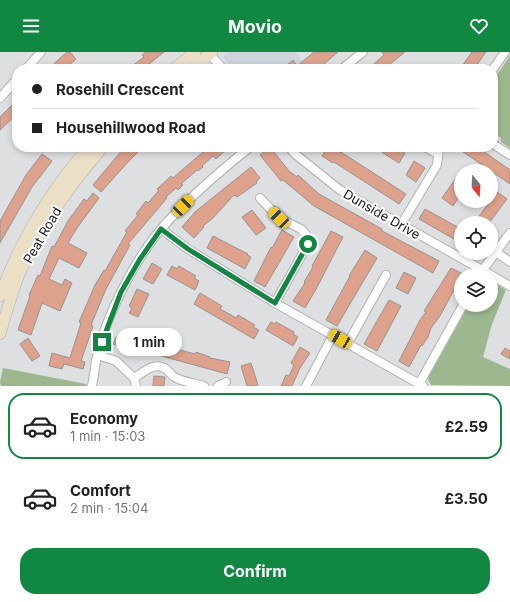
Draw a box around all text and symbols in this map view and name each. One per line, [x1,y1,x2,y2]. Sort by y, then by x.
icon: menu [20,15,42,37]
icon: heart [468,15,490,37]
text: Movio [228,16,282,37]
text: Rosehill Crescent [56,80,184,99]
text: Househillwood Road [56,118,206,137]
north arrow [454,164,498,208]
map controls [454,164,498,312]
street label: Dunside Drive [341,186,423,242]
car [170,193,196,219]
street label: Peat Road [19,204,65,266]
car [266,205,292,231]
button: locate [454,216,498,260]
route start [299,235,317,253]
button: layers [454,268,498,312]
callout: 1 min [116,328,182,356]
car [327,328,353,350]
route end [93,333,111,351]
text: 1 min [133,334,165,350]
icon: car [22,408,58,444]
text: Economy [70,409,138,428]
text: £2.59 [445,417,488,436]
text: 1 min · 15:03 [70,428,145,444]
icon: car [22,480,58,516]
text: Comfort [70,481,131,500]
text: £3.50 [444,489,488,508]
text: 2 min · 15:04 [70,500,148,516]
button: Confirm [20,548,490,594]

